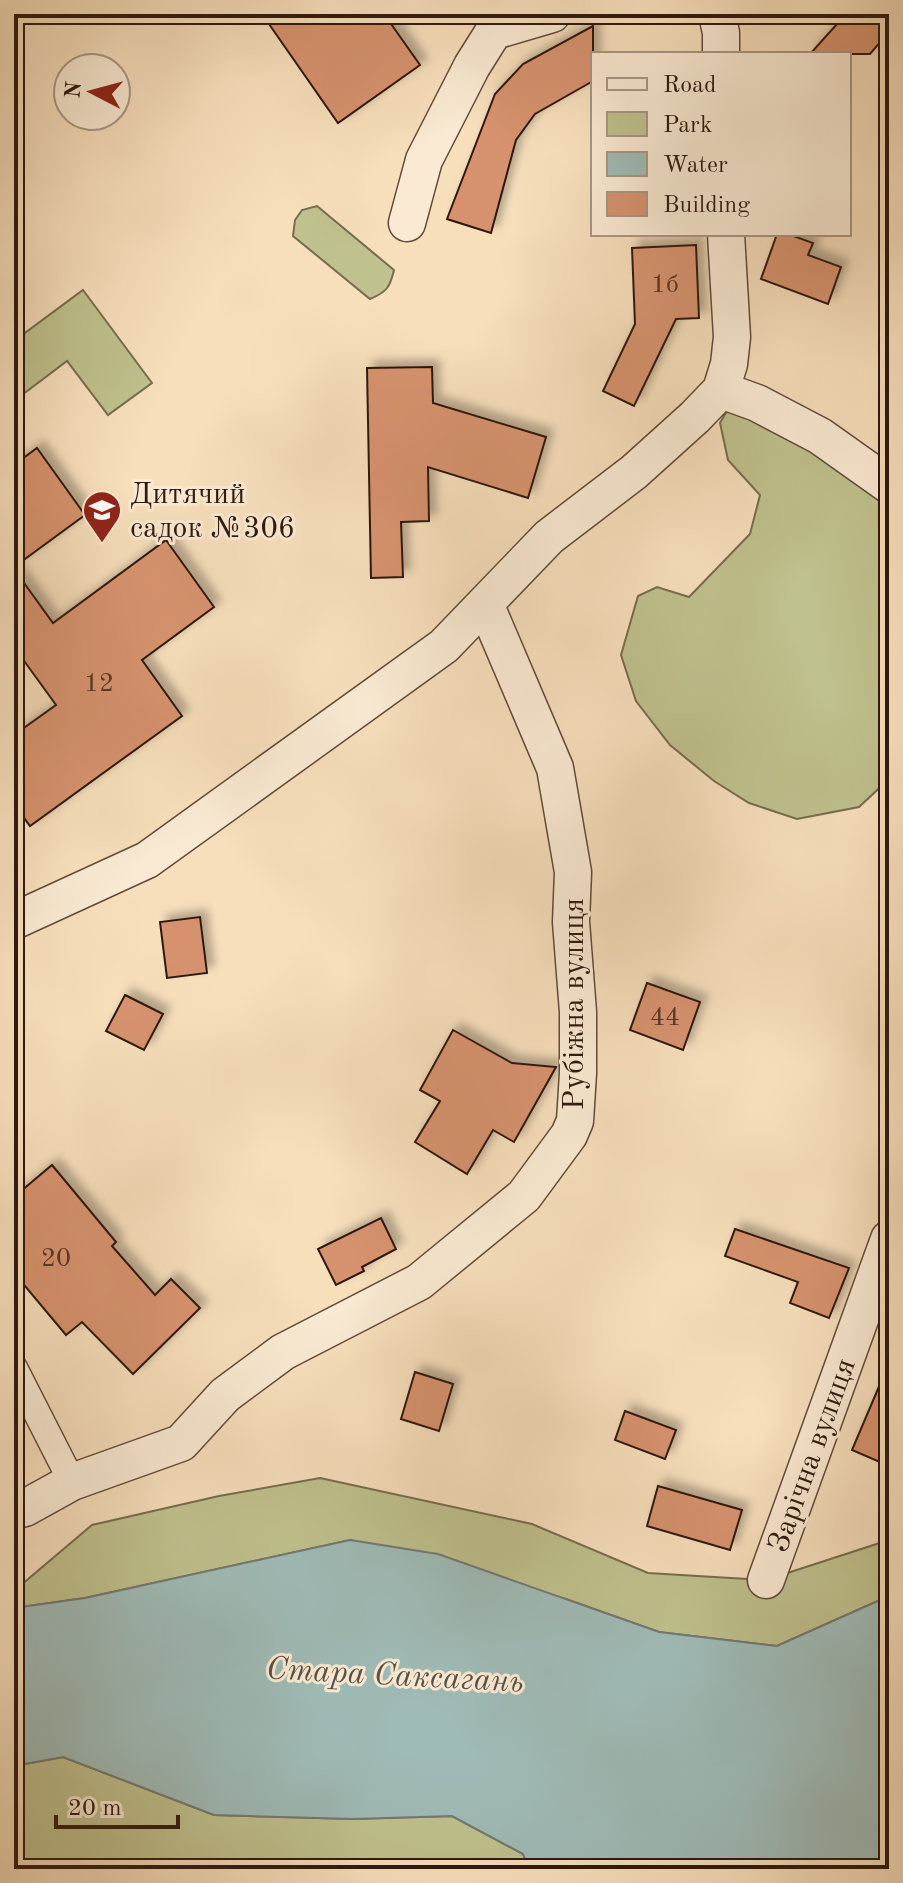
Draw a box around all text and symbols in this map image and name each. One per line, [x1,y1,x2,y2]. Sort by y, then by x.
north arrow [52,52,132,132]
legend [591,52,851,236]
text: Road [663,74,716,98]
text: N [62,80,86,100]
text: Park [663,114,712,138]
text: Water [663,154,728,178]
text: Building [663,194,750,218]
house number: 1б [651,272,679,298]
place label: Дитячий садок №306 [130,480,295,544]
school or university icon: Дитячий садок №306 [81,489,123,544]
house number: 12 [84,671,114,697]
street label: Рубіжна вулиця [560,898,590,1110]
house number: 44 [650,1005,680,1031]
house number: 20 [41,1246,71,1272]
street label: Зарічна вулиця [764,1355,862,1557]
water label: Стара Саксагань [265,1654,525,1700]
scale bar [56,1779,178,1829]
text: 20 m [68,1797,122,1821]

